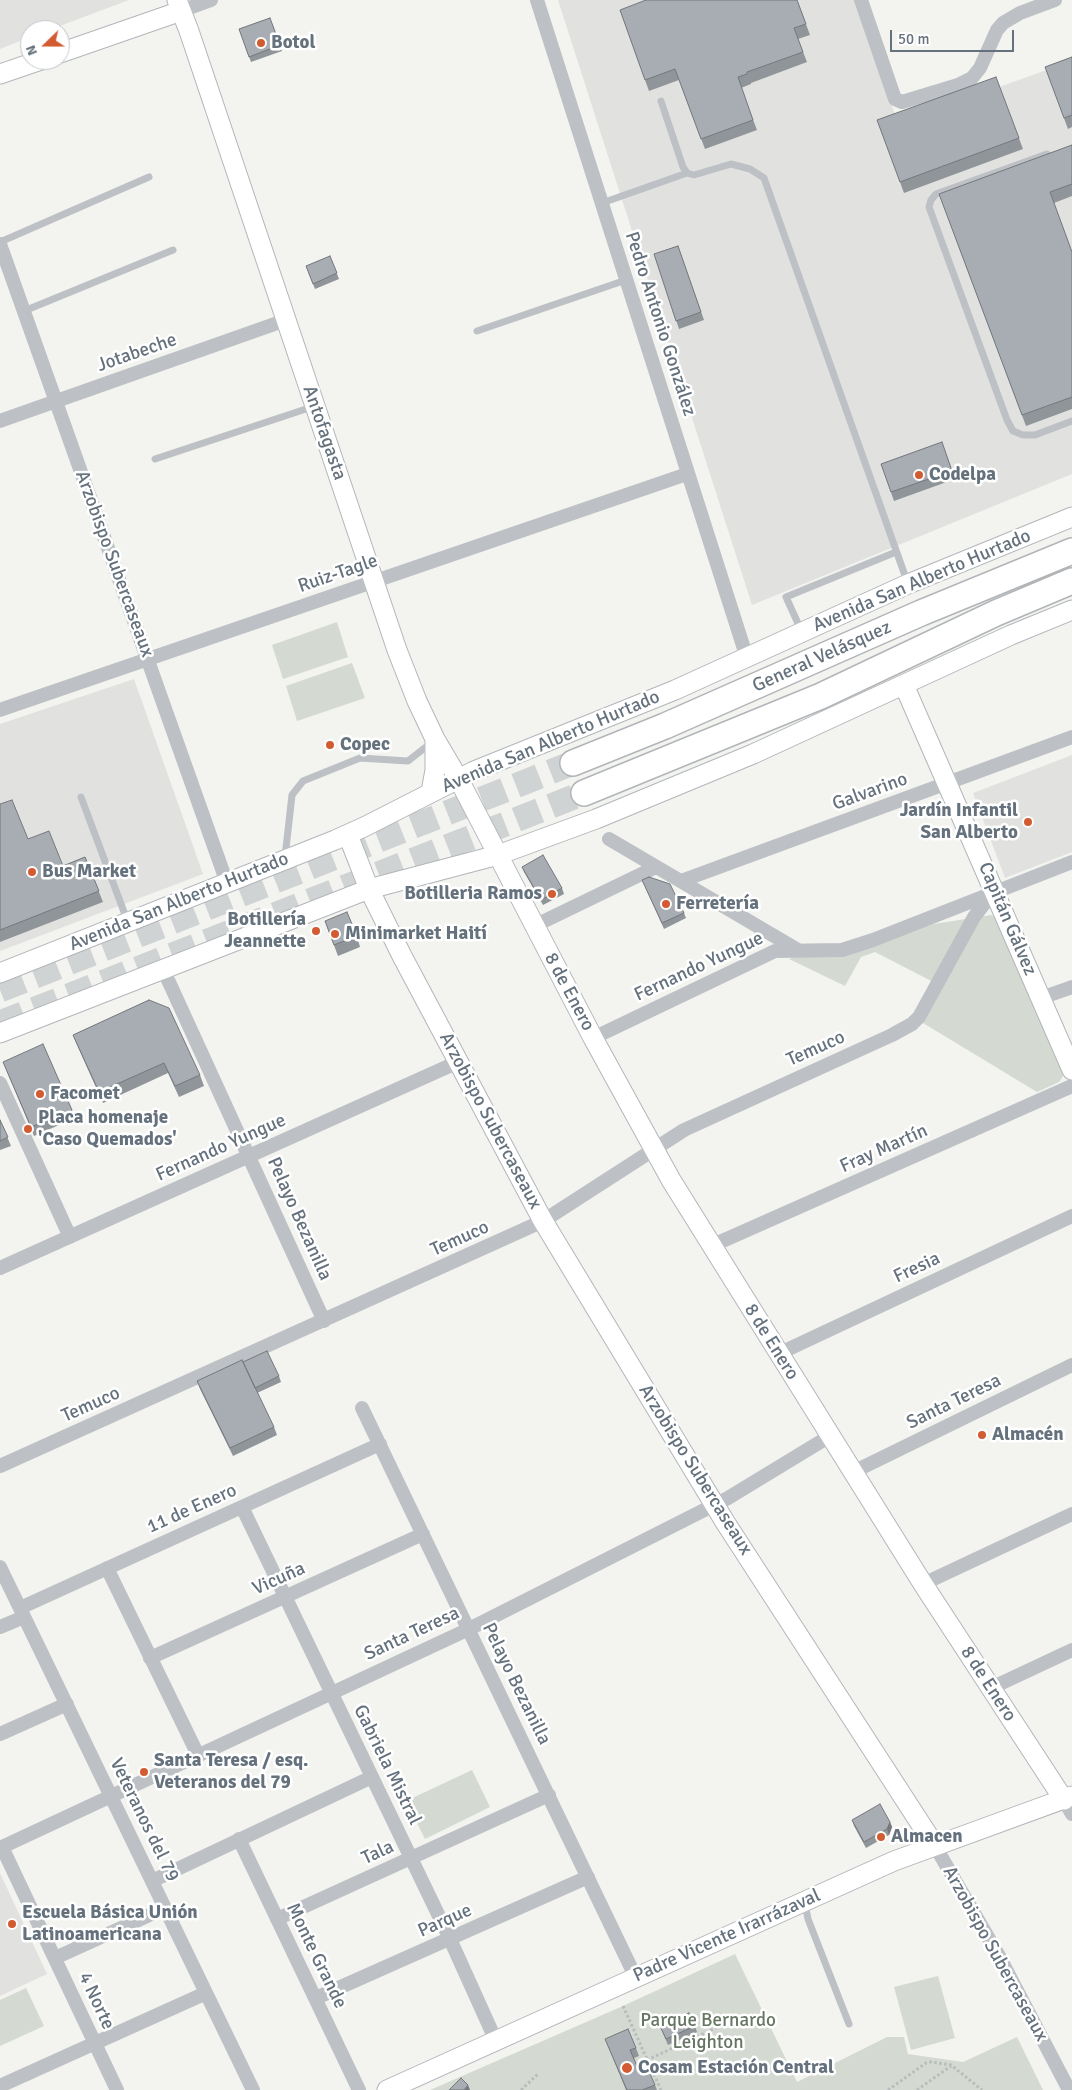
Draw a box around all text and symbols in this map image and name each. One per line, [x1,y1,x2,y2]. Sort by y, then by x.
north arrow [20,20,70,70]
scale bar [892,20,1016,52]
text: 50 m [898,30,929,48]
place label: Botol [271,32,315,54]
marker: Botol [255,37,267,49]
text: N [22,43,41,58]
street label: Pedro Antonio González [619,229,701,419]
street label: Jotabeche [94,329,180,377]
street label: Antofagasta [297,383,351,483]
place label: Codelpa [929,464,996,486]
street label: Arzobispo Subercaseaux [70,468,158,660]
marker: Codelpa [913,469,925,481]
street label: Avenida San Alberto Hurtado [810,525,1034,637]
street label: Ruiz-Tagle [295,550,381,598]
street label: General Velásquez [749,616,895,698]
street label: Avenida San Alberto Hurtado [439,686,663,798]
place label: Copec [340,734,390,756]
marker: Copec [324,739,336,751]
street label: Galvarino [829,768,911,816]
place label: Jardín Infantil San Alberto [900,800,1018,844]
marker: Jardín Infantil San Alberto [1022,816,1034,828]
street label: Avenida San Alberto Hurtado [66,847,292,957]
street label: Capitán Gálvez [973,859,1041,979]
place label: Bus Market [42,861,136,883]
marker: Bus Market [26,866,38,878]
place label: Botilleria Ramos [404,883,542,905]
marker: Botilleria Ramos [546,888,558,900]
place label: Ferretería [676,893,759,915]
marker: Ferretería [660,898,672,910]
place label: Botillería Jeannette [224,909,306,953]
place label: Minimarket Haití [345,923,487,945]
marker: Botillería Jeannette [310,925,322,937]
street label: Fernando Yungue [631,927,767,1007]
marker: Minimarket Haití [329,928,341,940]
street label: 8 de Enero [539,949,599,1035]
street label: Temuco [783,1026,849,1072]
street label: Arzobispo Subercaseaux [434,1029,546,1213]
place label: Facomet [50,1083,120,1105]
marker: Facomet [34,1088,46,1100]
place label: Placa homenaje 'Caso Quemados' [38,1107,177,1151]
street label: Fernando Yungue [153,1109,289,1187]
street label: Fray Martín [837,1120,931,1178]
marker: Placa homenaje 'Caso Quemados' [22,1123,34,1135]
street label: Pelayo Bezanilla [262,1154,336,1284]
street label: Temuco [427,1216,493,1262]
street label: Fresia [890,1247,944,1289]
street label: 8 de Enero [739,1300,803,1384]
street label: Santa Teresa [903,1369,1005,1435]
street label: Arzobispo Subercaseaux [633,1381,757,1559]
street label: Temuco [58,1382,124,1428]
place label: Almacén [992,1424,1064,1446]
marker: Almacén [976,1429,988,1441]
street label: 11 de Enero [144,1479,240,1539]
street label: Vicuña [249,1557,309,1601]
street label: Santa Teresa [361,1602,463,1666]
street label: Pelayo Bezanilla [477,1619,555,1749]
street label: 8 de Enero [955,1642,1021,1726]
street label: Gabriela Mistral [348,1701,426,1829]
place label: Santa Teresa / esq. Veteranos del 79 [154,1750,309,1794]
street label: Veteranos del 79 [104,1755,184,1885]
marker: Santa Teresa / esq. Veteranos del 79 [138,1766,150,1778]
place label: Almacen [891,1826,963,1848]
marker: Almacen [875,1831,887,1843]
street label: Tala [358,1836,398,1870]
street label: Arzobispo Subercaseaux [937,1862,1053,2046]
street label: Padre Vicente Irarrázaval [630,1884,824,1988]
street label: Parque [414,1899,476,1943]
street label: Monte Grande [281,1900,351,2012]
place label: Escuela Básica Unión Latinoamericana [22,1902,198,1946]
marker: Escuela Básica Unión Latinoamericana [6,1918,18,1930]
street label: 4 Norte [73,1969,119,2033]
park label: Parque Bernardo Leighton [640,2010,776,2054]
place label: Cosam Estación Central [638,2057,834,2079]
marker: Cosam Estación Central [620,2061,634,2075]

